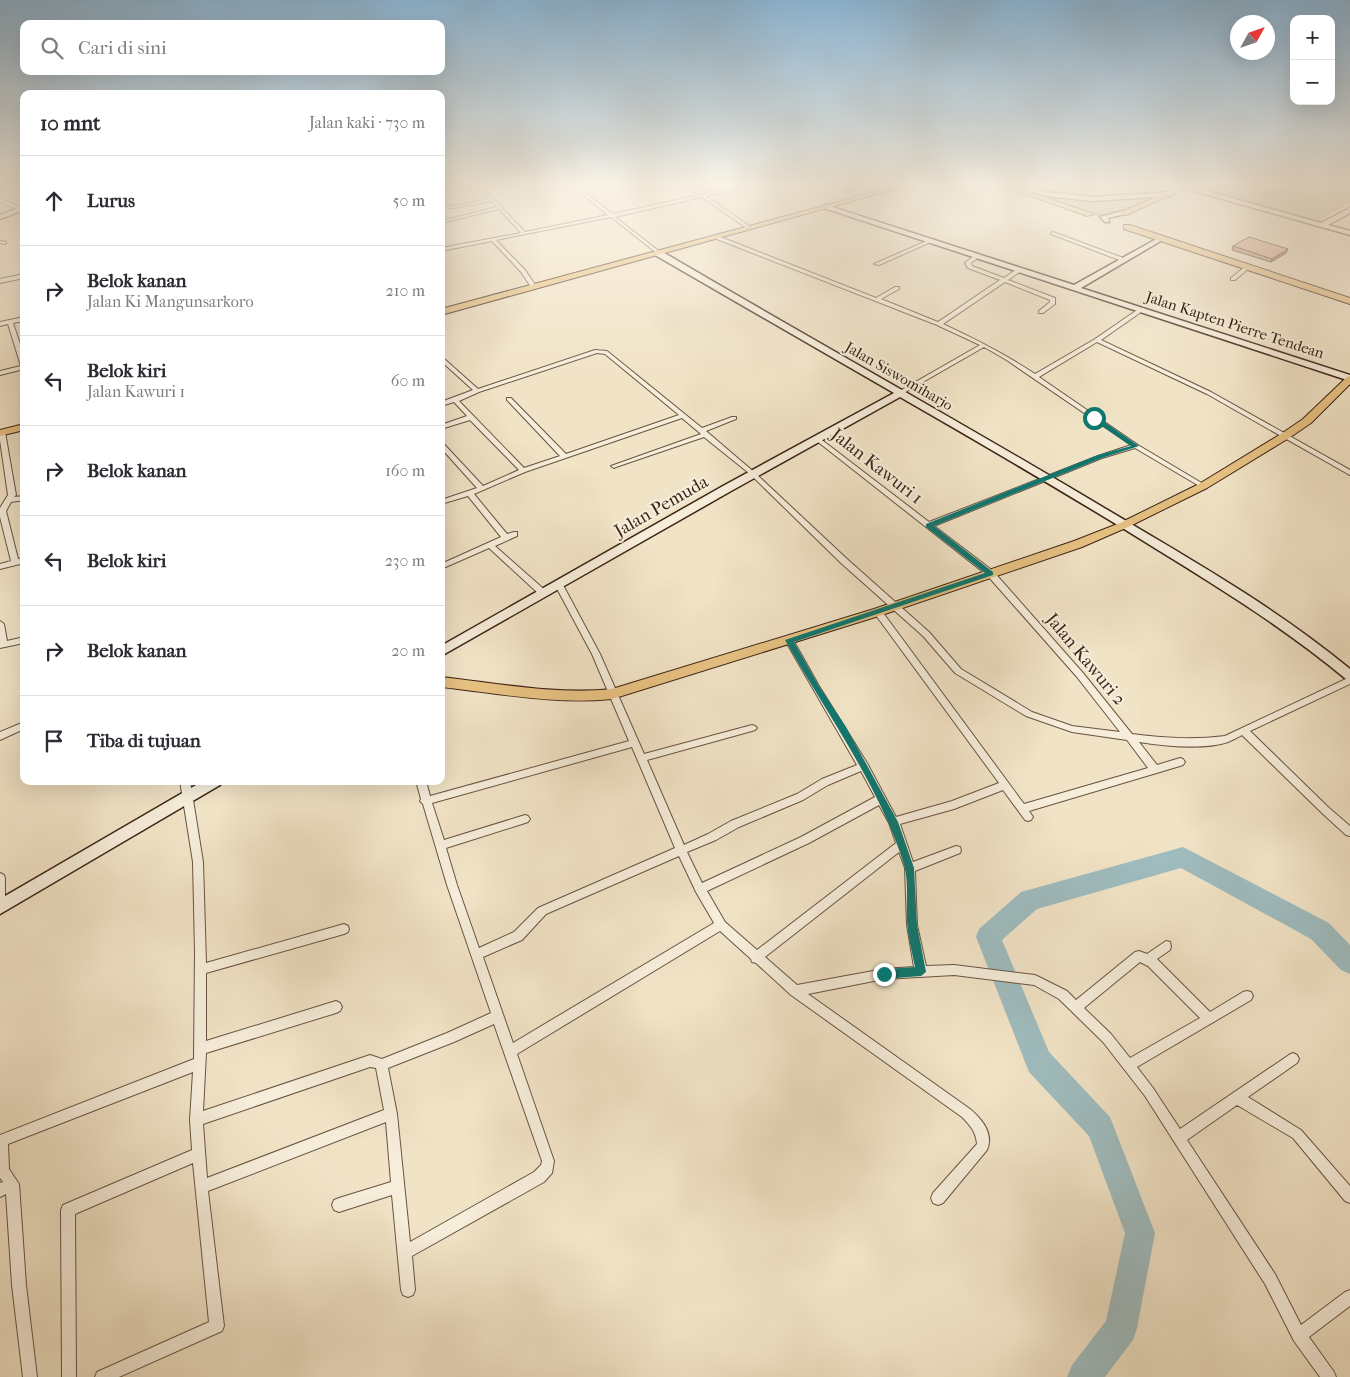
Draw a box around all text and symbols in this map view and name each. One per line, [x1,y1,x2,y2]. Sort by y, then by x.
north arrow [1230,15,1275,60]
map controls [1290,15,1335,105]
button: + [1290,15,1335,60]
search box [20,20,445,75]
icon: search [38,34,66,62]
text: Cari di sini [78,37,167,59]
button: − [1290,60,1335,105]
text: 10 mnt [40,111,100,135]
text: Jalan kaki · 730 m [309,113,425,132]
icon: ahead [40,187,68,215]
text: Lurus [87,190,135,212]
text: 50 m [393,191,425,210]
text: Belok kanan [87,270,187,292]
icon: right [40,277,68,305]
text: 210 m [386,281,425,300]
street label: Jalan Kapten Pierre Tendean [1143,287,1327,362]
text: Jalan Ki Mangunsarkoro [87,292,254,311]
street label: Jalan Siswomiharjo [841,337,956,414]
text: Belok kiri [87,360,166,382]
icon: left [40,367,68,395]
text: 60 m [391,371,425,390]
text: Jalan Kawuri 1 [87,382,185,401]
route start [1083,407,1106,430]
street label: Jalan Kawuri 1 [825,423,927,509]
icon: right [40,457,68,485]
text: Belok kanan [87,460,187,482]
text: 160 m [385,461,425,480]
street label: Jalan Pemuda [609,471,712,543]
icon: left [40,547,68,575]
text: Belok kiri [87,550,166,572]
text: 230 m [385,551,425,570]
street label: Jalan Kawuri 2 [1040,608,1130,709]
icon: right [40,637,68,665]
text: Belok kanan [87,640,187,662]
text: 20 m [391,641,425,660]
icon: arrive [40,727,68,755]
text: Tiba di tujuan [87,730,201,752]
route end [873,963,896,986]

